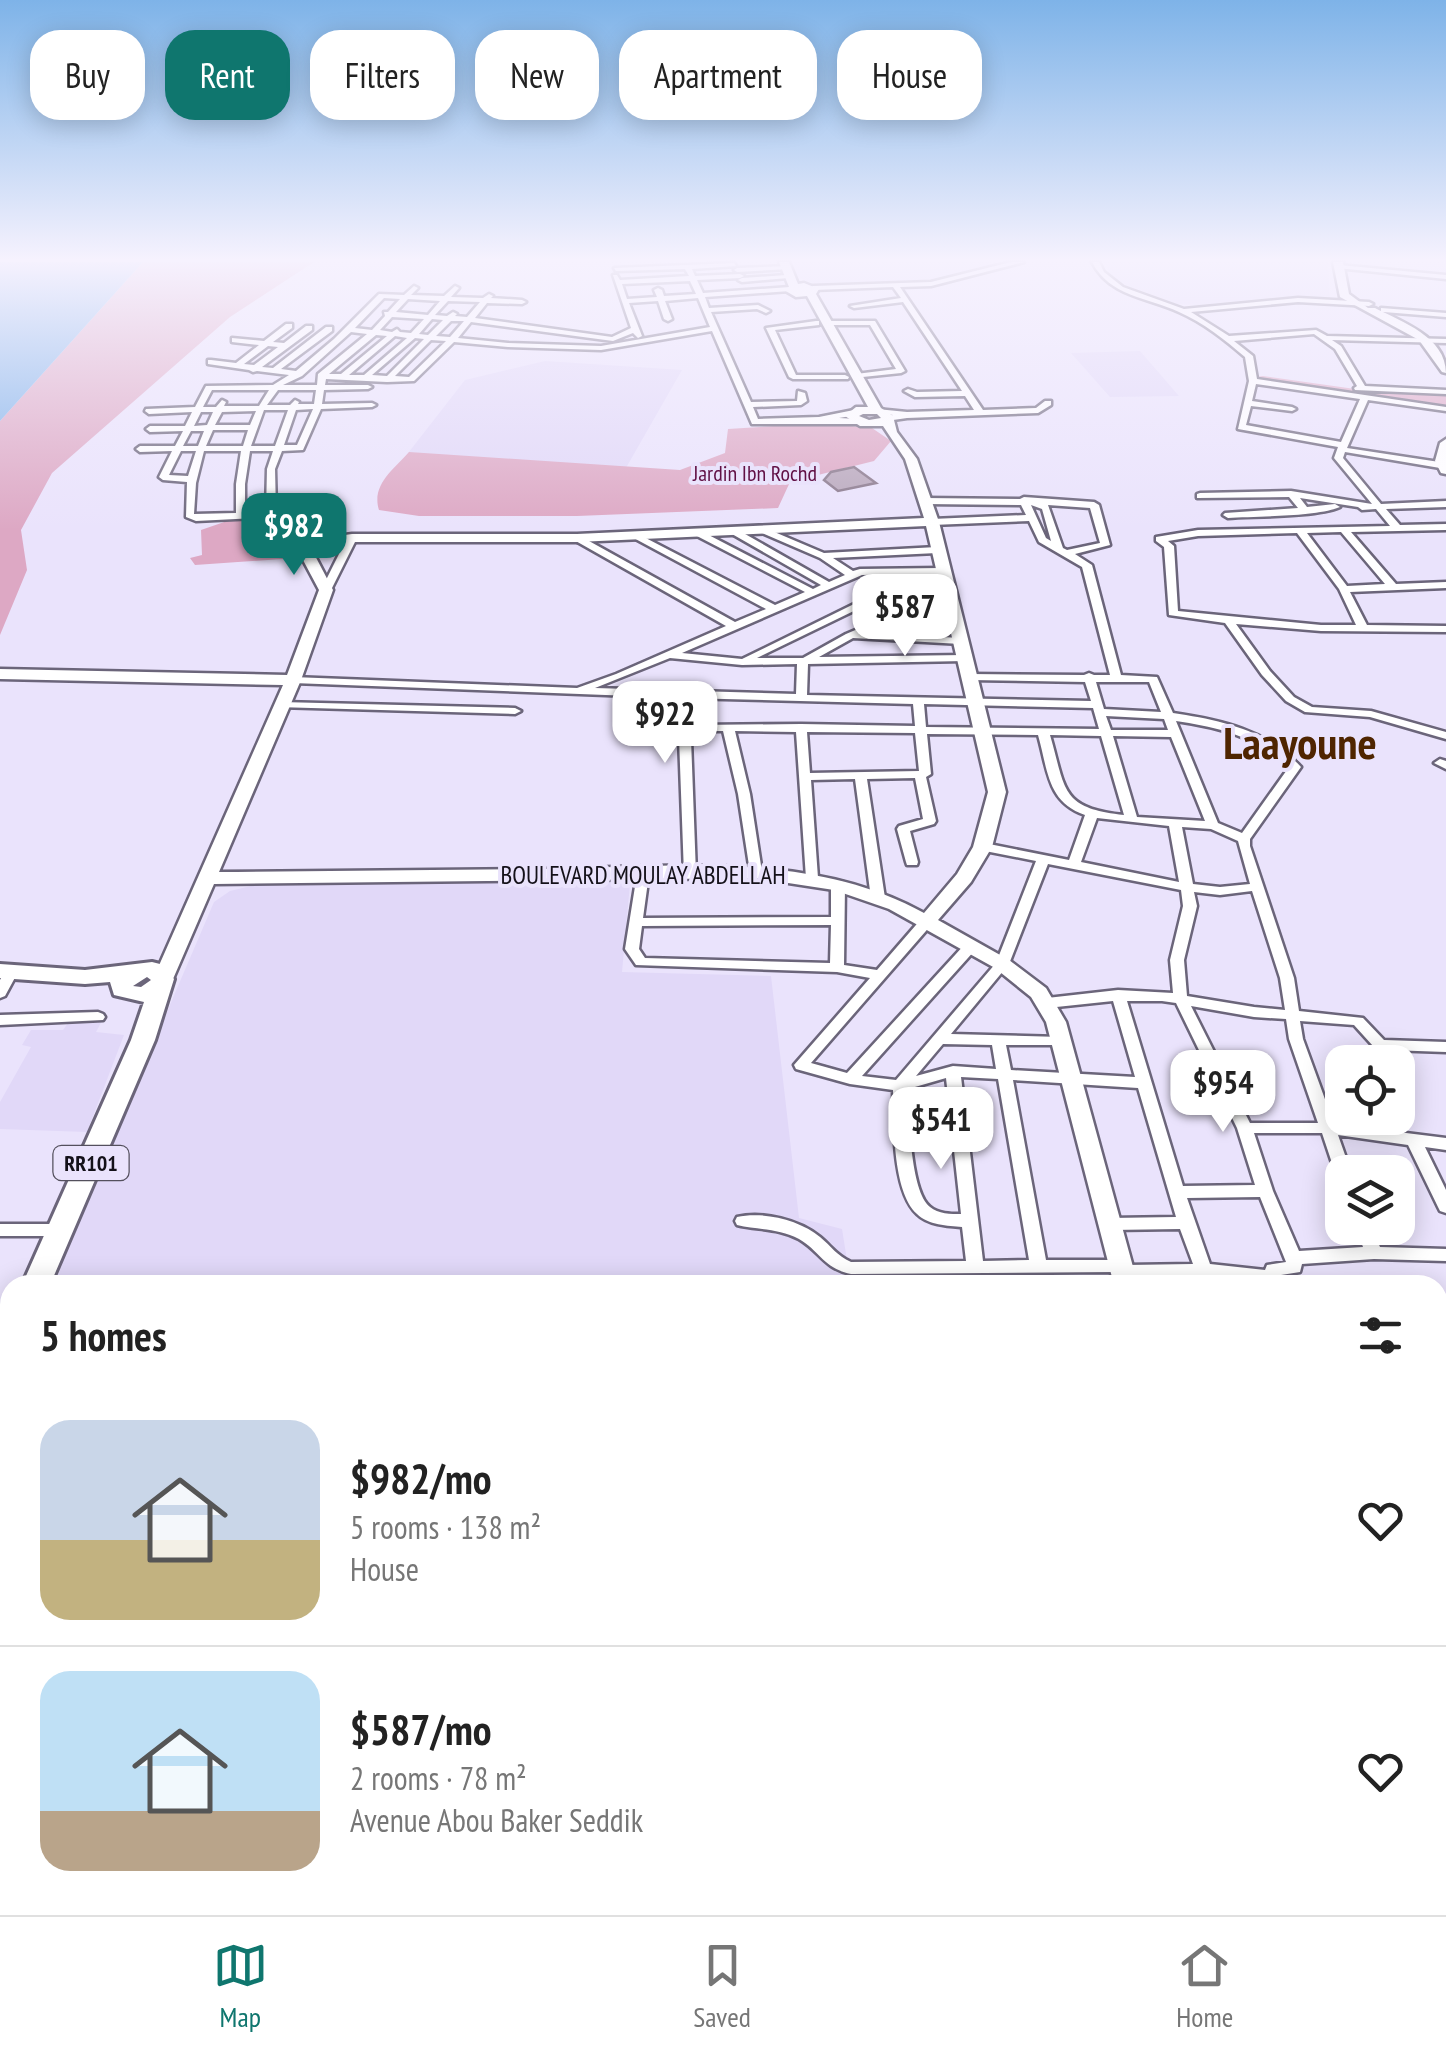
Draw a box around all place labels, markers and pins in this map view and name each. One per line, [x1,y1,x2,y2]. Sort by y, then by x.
pin: $982 [235,493,353,578]
pin: $587 [846,574,964,659]
pin: $922 [606,681,724,766]
pin: $954 [1164,1050,1282,1135]
pin: $541 [882,1087,1000,1172]

